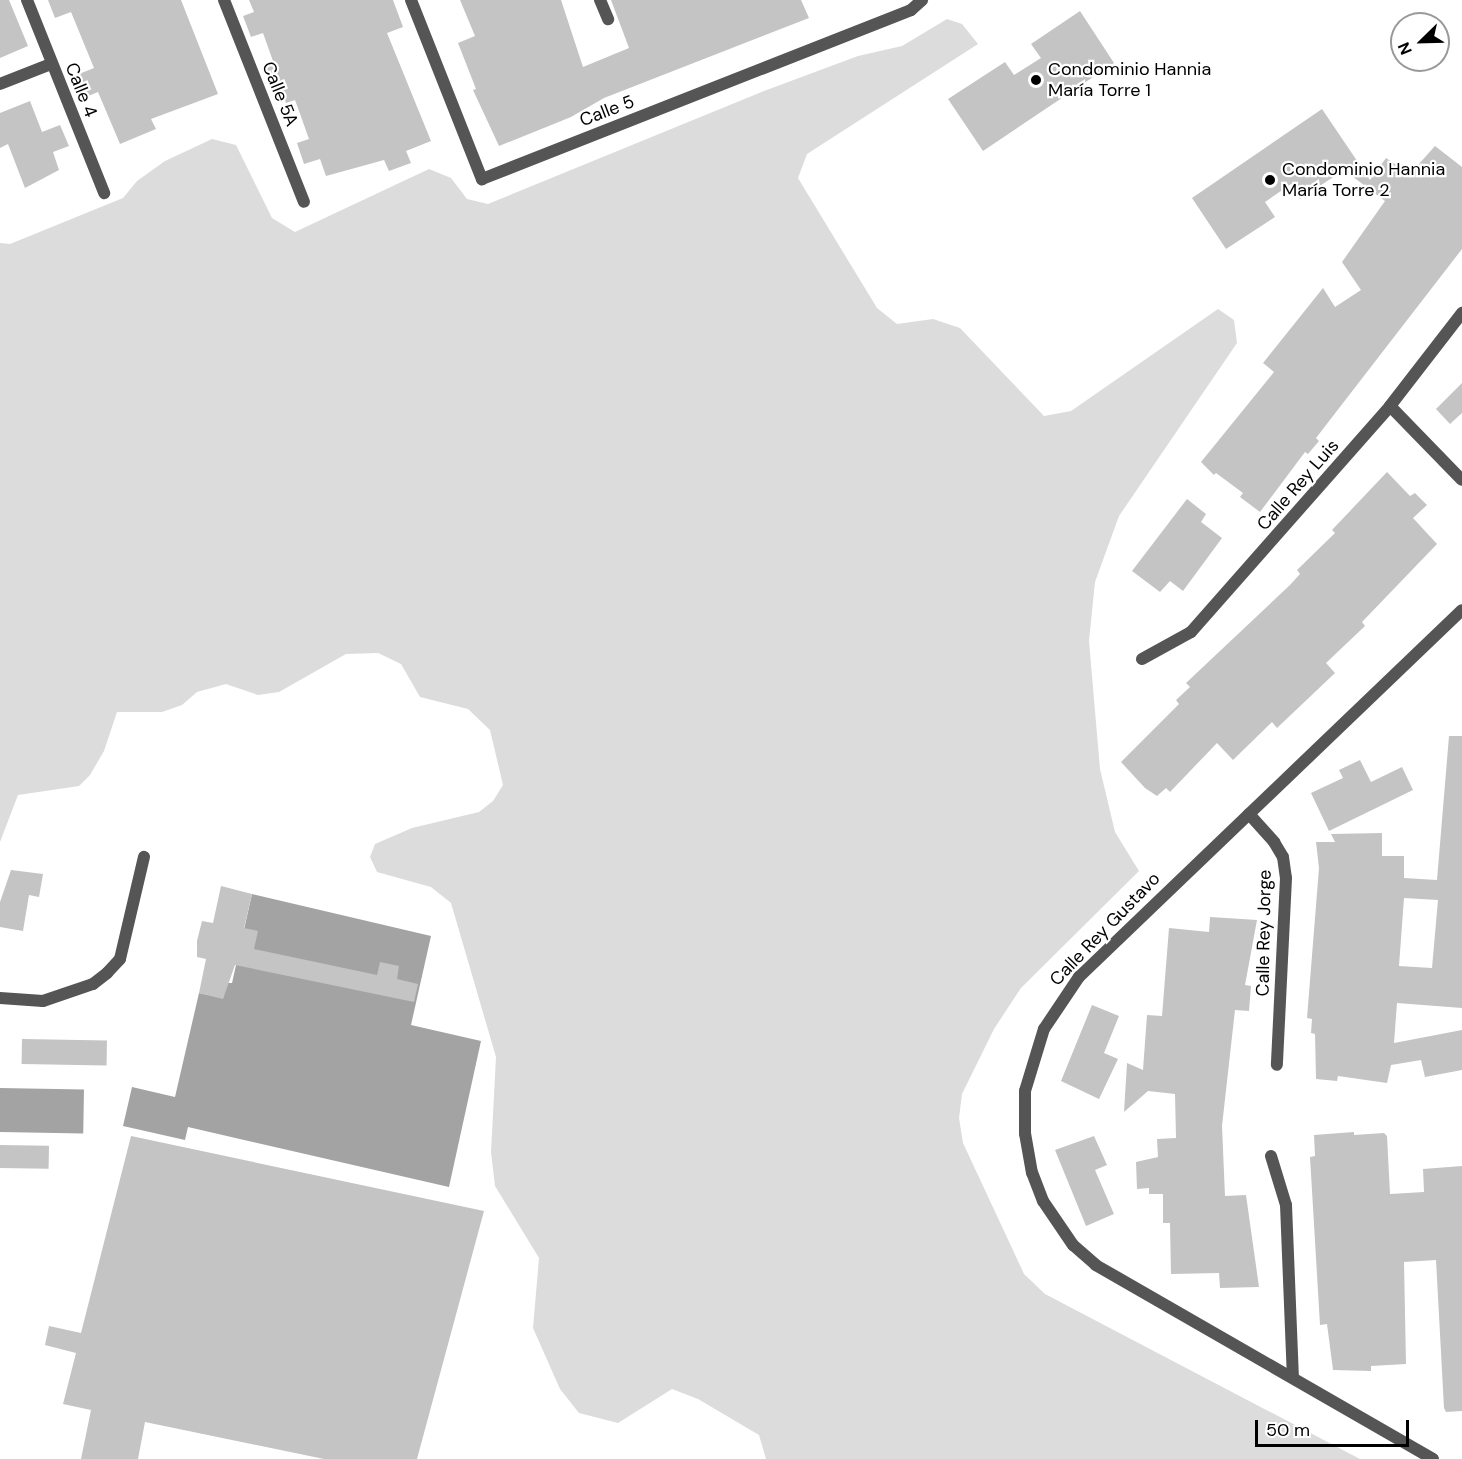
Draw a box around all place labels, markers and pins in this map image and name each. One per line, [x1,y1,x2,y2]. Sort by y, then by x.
place label: Condominio Hannia María Torre 1 [1048,59,1211,101]
marker: Condominio Hannia María Torre 1 [1029,73,1043,87]
place label: Condominio Hannia María Torre 2 [1282,159,1445,201]
marker: Condominio Hannia María Torre 2 [1263,173,1277,187]

